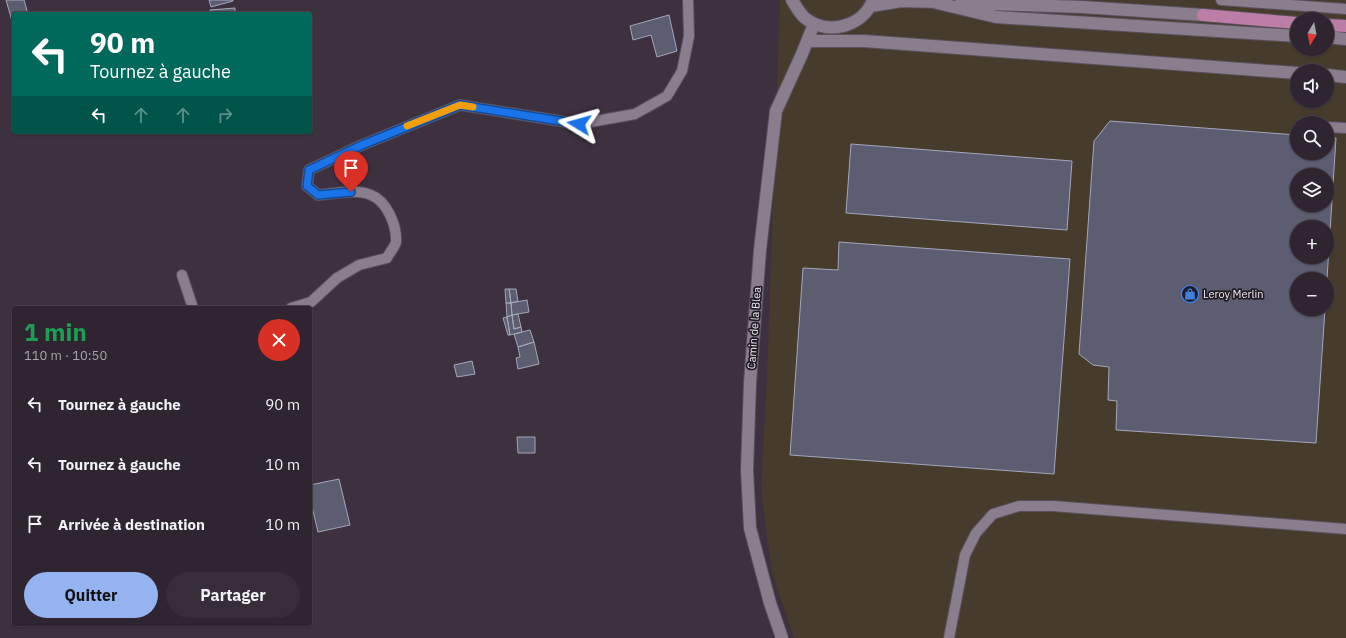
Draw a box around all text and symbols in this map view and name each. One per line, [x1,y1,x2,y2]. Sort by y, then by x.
north arrow [1290,12,1334,56]
map controls [1290,12,1334,316]
text: 90 m [90,24,155,61]
icon: left [24,28,76,80]
text: Tournez à gauche [90,60,231,83]
button: sound [1290,64,1334,108]
position arrow [558,103,600,145]
icon: left [88,104,110,126]
icon: ahead [130,104,152,126]
icon: ahead [172,104,194,126]
icon: right [214,104,236,126]
button: search [1290,116,1334,160]
pin [334,151,368,192]
icon: arrive [340,157,362,179]
button: layers [1290,168,1334,212]
button: + [1290,220,1334,264]
button: − [1290,272,1334,316]
shop icon: Leroy Merlin [1180,284,1200,304]
street label: Camin de la Blea [744,286,764,370]
place label: Leroy Merlin [1203,287,1264,301]
text: 1 min [24,316,87,348]
button: close [258,319,300,361]
text: 110 m · 10:50 [24,347,107,364]
icon: left [24,393,46,415]
text: Tournez à gauche [58,395,181,414]
text: 90 m [265,395,300,414]
icon: left [24,453,46,475]
text: Tournez à gauche [58,455,181,474]
text: 10 m [265,455,300,474]
icon: arrive [24,513,46,535]
text: Arrivée à destination [58,515,205,534]
text: 10 m [265,515,300,534]
button: Quitter [24,572,158,618]
button: Partager [166,572,300,618]

